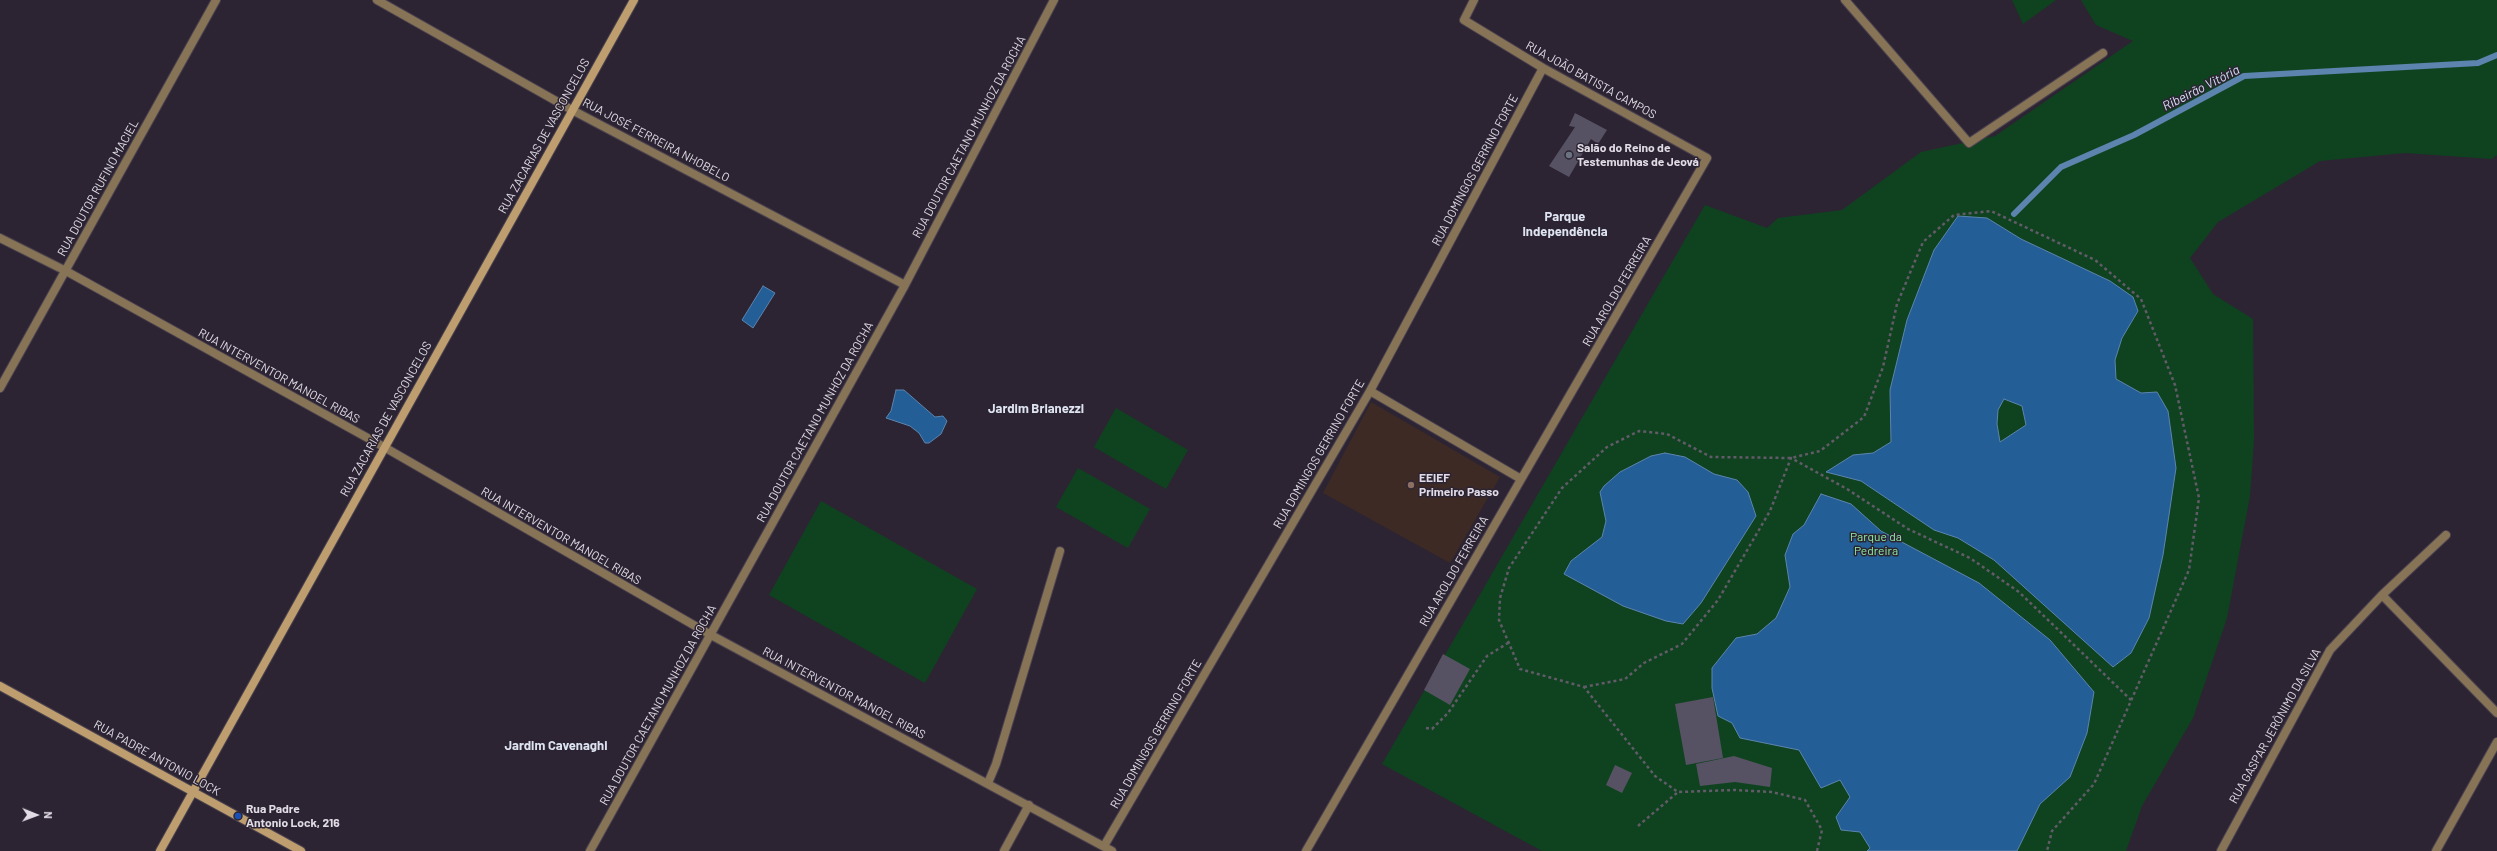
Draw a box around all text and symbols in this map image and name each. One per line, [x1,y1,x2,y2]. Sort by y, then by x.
street label: RUA DOUTOR CAETANO MUNHOZ DA ROCHA [909,33,1029,241]
street label: RUA JOÃO BATISTA CAMPOS [1523,38,1659,122]
street label: RUA ZACARIAS DE VASCONCELOS [495,56,593,216]
water label: Ribeirão Vitória [2160,62,2242,114]
street label: RUA DOMINGOS GERRINO FORTE [1429,92,1521,248]
street label: RUA JOSÉ FERREIRA NHOBELO [580,95,732,185]
street label: RUA DOUTOR RUFINO MACIEL [54,117,142,259]
place label: Salão do Reino de Testemunhas de Jeová [1577,141,1699,169]
marker: Salão do Reino de Testemunhas de Jeová [1564,150,1574,160]
district label: Parque Independência [1522,209,1608,240]
street label: RUA AROLDO FERREIRA [1579,233,1655,349]
street label: RUA DOUTOR CAETANO MUNHOZ DA ROCHA [754,319,876,525]
street label: RUA INTERVENTOR MANOEL RIBAS [196,325,362,427]
street label: RUA ZACARIAS DE VASCONCELOS [337,339,435,499]
street label: RUA DOMINGOS GERRINO FORTE [1270,377,1368,531]
district label: Jardim Brianezzi [988,401,1084,417]
place label: EEIEF Primeiro Passo [1419,471,1499,499]
marker: EEIEF Primeiro Passo [1406,480,1416,490]
street label: RUA INTERVENTOR MANOEL RIBAS [478,484,644,588]
street label: RUA AROLDO FERREIRA [1416,513,1492,629]
park label: Parque da Pedreira [1850,530,1902,558]
street label: RUA DOUTOR CAETANO MUNHOZ DA ROCHA [597,602,719,808]
street label: RUA INTERVENTOR MANOEL RIBAS [760,644,928,742]
street label: RUA GASPAR JERÔNIMO DA SILVA [2226,646,2324,806]
street label: RUA DOMINGOS GERRINO FORTE [1107,657,1205,811]
street label: RUA PADRE ANTONIO LOCK [91,717,223,799]
district label: Jardim Cavenaghi [505,738,607,754]
north arrow [16,795,56,835]
place label: Rua Padre Antonio Lock, 216 [246,802,340,830]
text: N [42,811,55,819]
marker: Rua Padre Antonio Lock, 216 [233,811,243,821]

